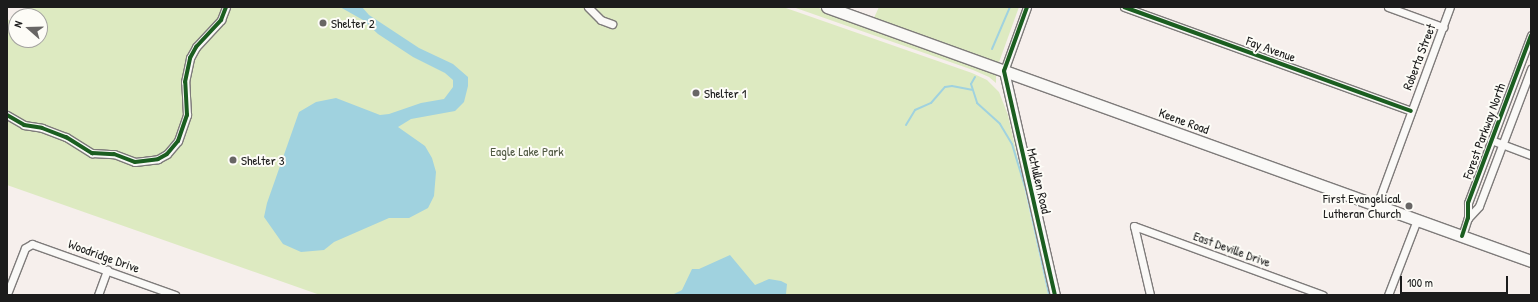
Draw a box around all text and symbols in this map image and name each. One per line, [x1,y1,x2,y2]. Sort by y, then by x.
north arrow [8,8,48,48]
place label: Shelter 2 [331,15,375,31]
marker: Shelter 2 [318,18,328,28]
text: N [10,19,25,29]
street label: Roberta Street [1399,22,1439,92]
street label: Fay Avenue [1244,33,1298,65]
street label: Forest Parkway North [1459,81,1509,181]
place label: Shelter 1 [704,85,746,101]
marker: Shelter 1 [691,88,701,98]
street label: Keene Road [1157,105,1211,137]
park label: Eagle Lake Park [490,143,564,159]
street label: McMullen Road [1024,147,1054,215]
place label: Shelter 3 [241,152,285,168]
marker: Shelter 3 [228,155,238,165]
place label: First Evangelical Lutheran Church [1323,191,1401,222]
marker: First Evangelical Lutheran Church [1404,201,1414,211]
street label: East Deville Drive [1191,228,1273,270]
street label: Woodridge Drive [66,236,142,276]
scale bar [1402,268,1510,294]
text: 100 m [1407,274,1433,291]

